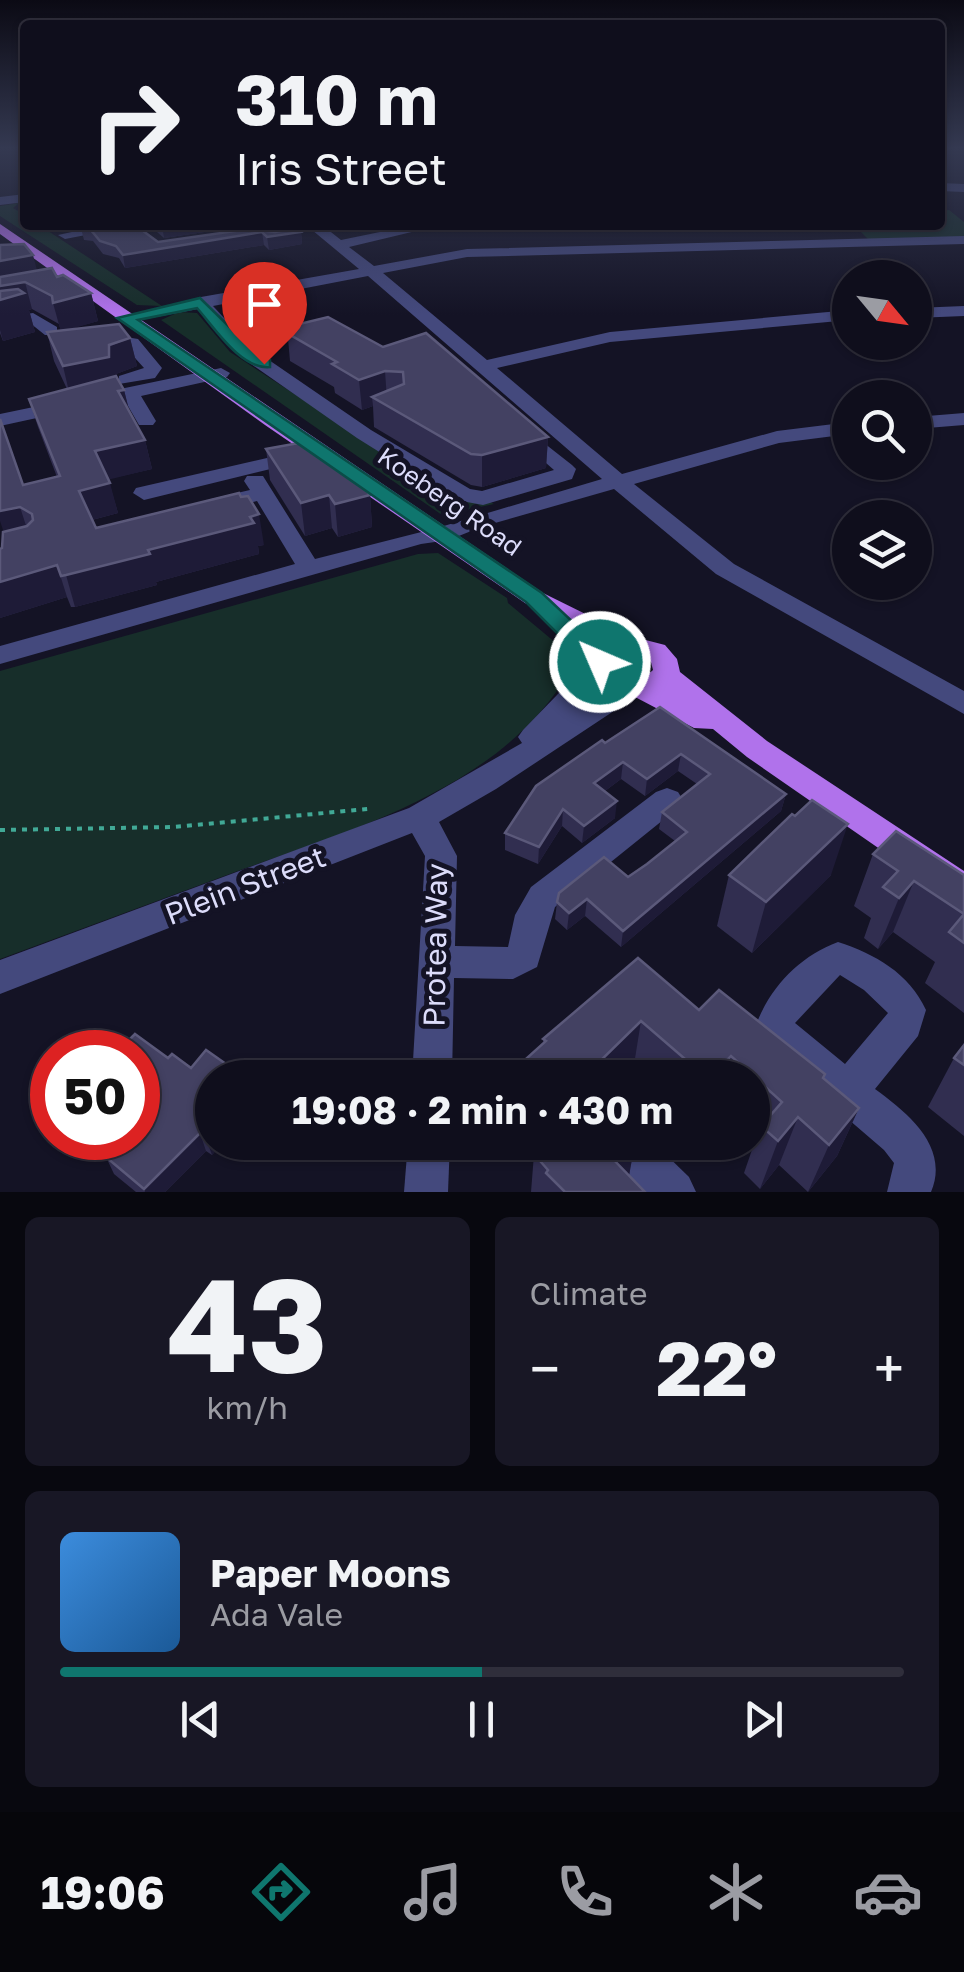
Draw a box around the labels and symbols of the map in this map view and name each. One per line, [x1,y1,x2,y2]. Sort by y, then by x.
north arrow [832,260,932,360]
pin [222,262,307,365]
street label: Koeberg Road [372,440,528,562]
position arrow [548,610,652,714]
street label: Plein Street [160,838,330,932]
street label: Protea Way [416,863,454,1027]
speed limit sign: 50 [30,1030,160,1160]

